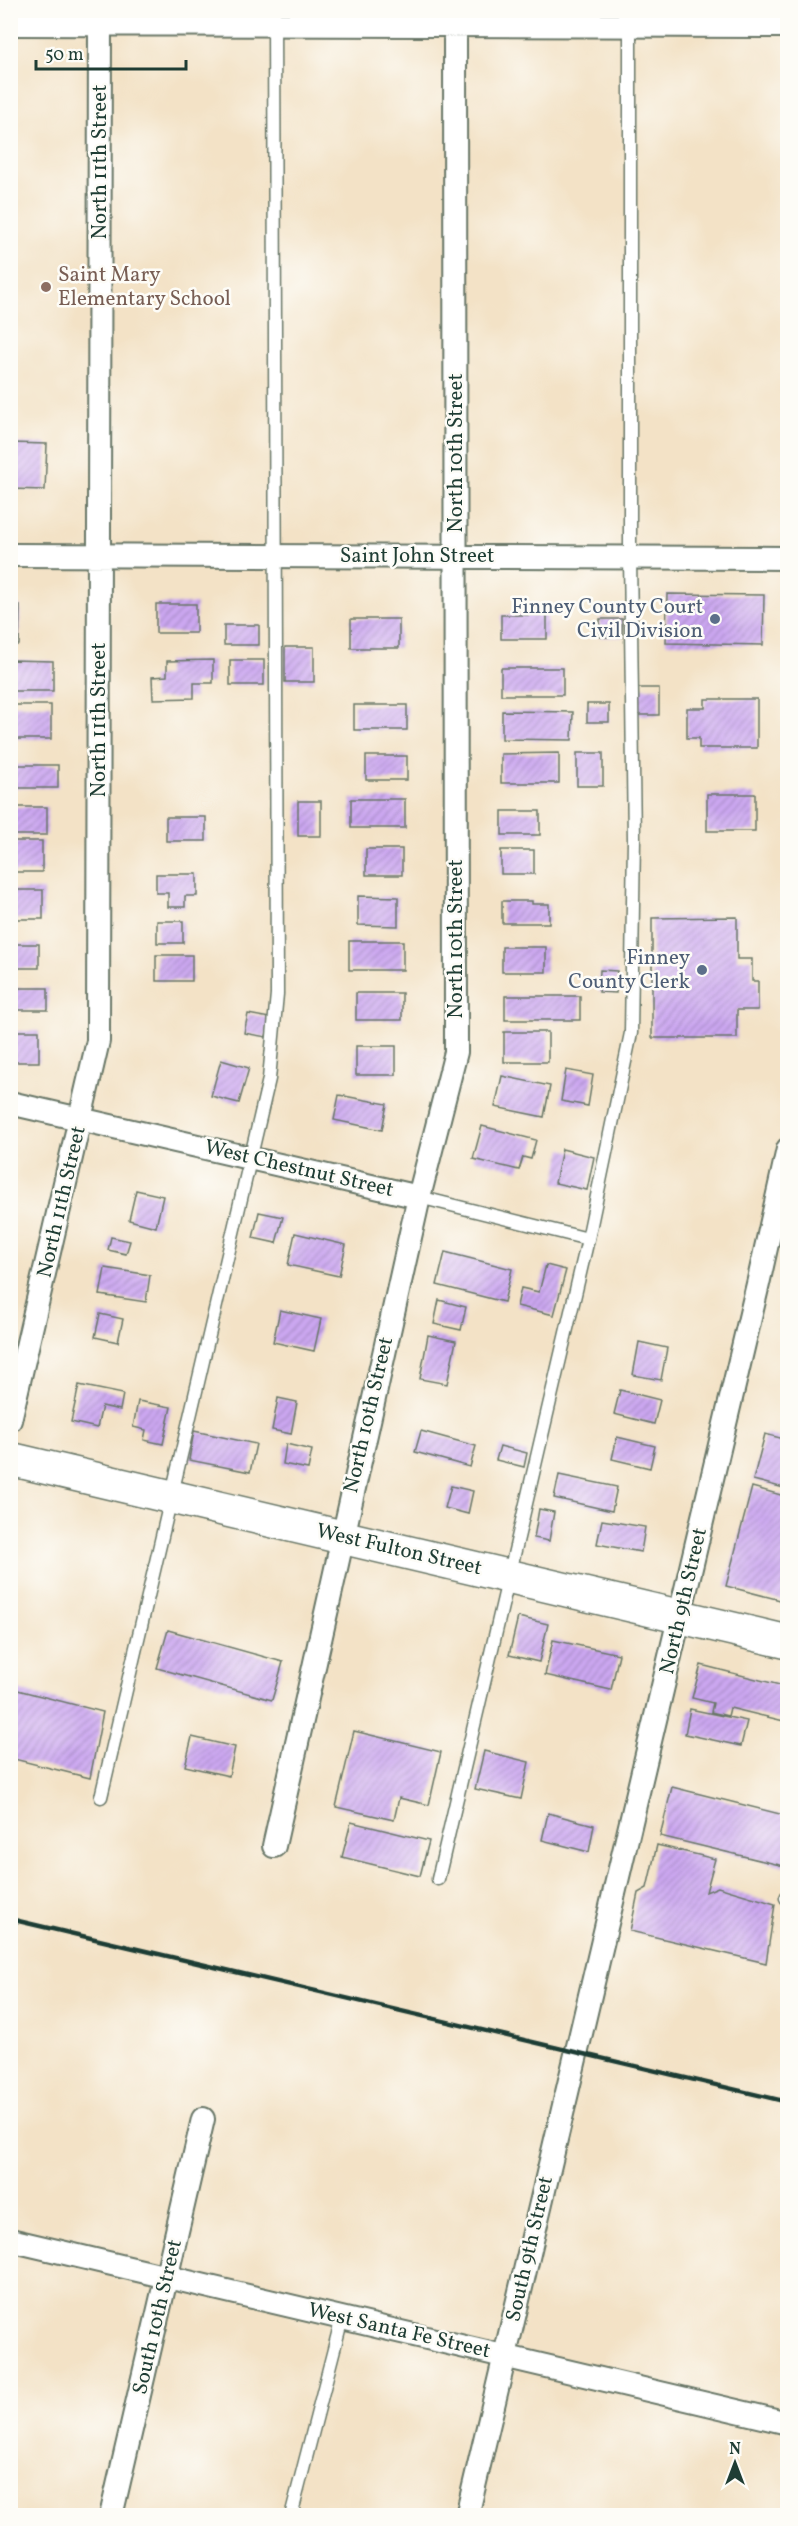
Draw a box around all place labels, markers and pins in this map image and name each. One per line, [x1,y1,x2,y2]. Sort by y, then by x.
place label: Saint Mary Elementary School [58,261,231,314]
marker: Saint Mary Elementary School [39,280,53,294]
place label: Finney County Court Civil Division [511,593,703,646]
marker: Finney County Court Civil Division [708,612,722,626]
place label: Finney County Clerk [568,944,691,997]
marker: Finney County Clerk [695,963,709,977]

